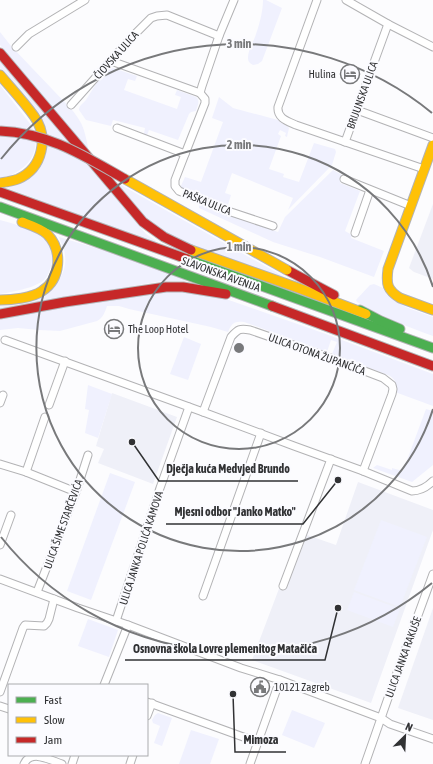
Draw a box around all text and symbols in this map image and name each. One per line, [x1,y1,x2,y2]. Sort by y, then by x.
street label: ČIOVSKA ULICA [91,28,141,81]
text: 3 min [227,37,251,51]
street label: BRIJUNSKA ULICA [344,59,380,130]
hotel icon: Hulina [339,63,361,85]
place label: Hulina [308,68,336,80]
text: 2 min [227,138,251,152]
street label: PAŠKA ULICA [181,187,234,217]
text: 1 min [227,240,251,254]
street label: SLAVONSKA AVENIJA [180,254,262,294]
hotel icon: The Loop Hotel [103,318,125,340]
place label: The Loop Hotel [128,323,188,335]
street label: ULICA OTONA ŽUPANČIČA [267,331,368,377]
centre of rings [232,341,246,355]
callout: Dječja kuća Medvjed Brundo [159,457,298,481]
text: Dječja kuća Medvjed Brundo [166,462,290,476]
street label: ULICA ŠIME STARČEVIĆA [41,477,85,570]
street label: ULICA JANKA POLIĆA KAMOVA [117,489,165,606]
callout: Mjesni odbor "Janko Matko" [166,500,303,524]
text: Mjesni odbor "Janko Matko" [174,505,296,519]
street label: ULICA JANKA RAKUŠE [383,615,423,699]
callout: Osnovna škola Lovre plemenitog Matačića [125,636,325,660]
text: Osnovna škola Lovre plemenitog Matačića [133,642,317,656]
public building icon: 10121 Zagreb [249,676,271,698]
place label: 10121 Zagreb [274,681,330,693]
legend [8,684,148,756]
text: Fast [44,693,62,707]
text: Slow [44,713,65,727]
north arrow [385,716,425,756]
text: N [404,720,414,734]
callout: Mimoza [235,728,286,752]
text: Jam [44,733,62,747]
text: Mimoza [244,733,279,747]

